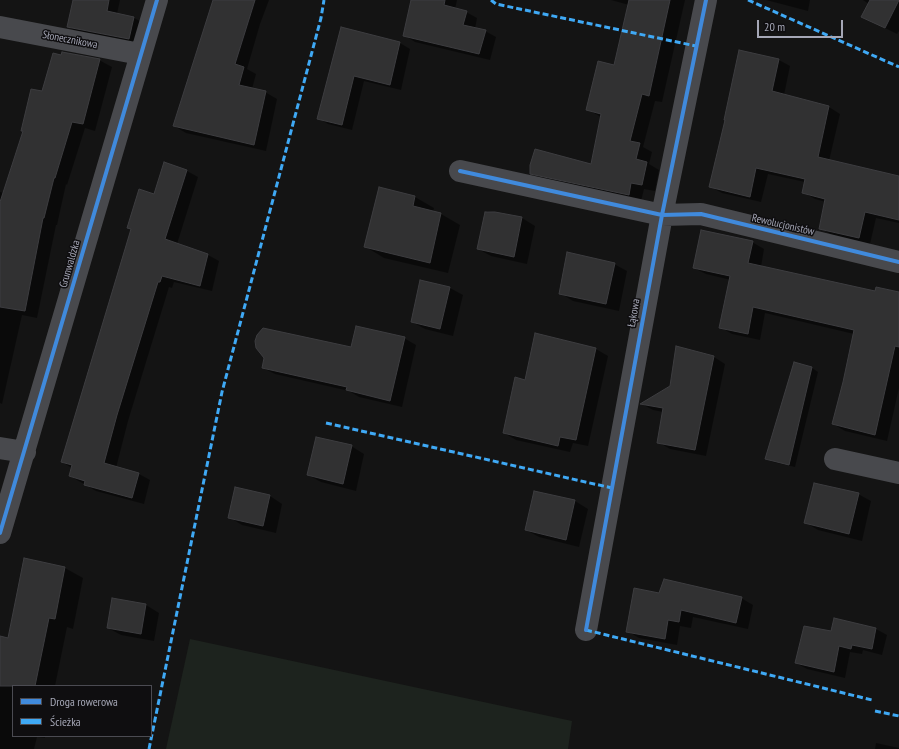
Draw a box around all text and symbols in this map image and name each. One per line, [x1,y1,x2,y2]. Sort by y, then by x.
scale bar [759,12,845,38]
text: 20 m [764,19,785,34]
street label: Słonecznikowa [41,28,99,52]
street label: Rewolucjonistów [750,211,816,239]
street label: Grunwaldzka [57,239,83,289]
street label: Łąkowa [625,298,643,328]
legend [12,685,152,737]
text: Droga rowerowa [50,694,118,709]
text: Ścieżka [50,714,81,729]

